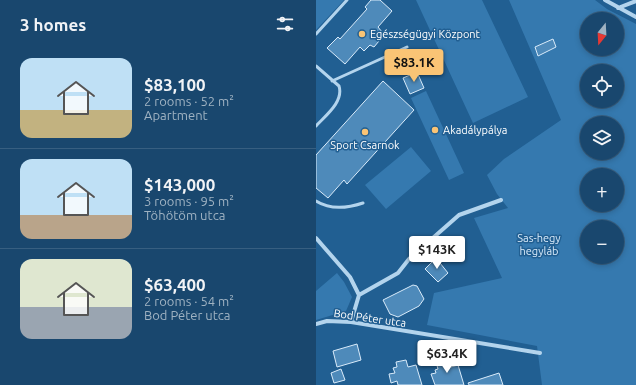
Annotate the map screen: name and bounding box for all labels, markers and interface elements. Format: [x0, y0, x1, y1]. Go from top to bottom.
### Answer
north arrow [580, 12, 624, 56]
map controls [580, 12, 624, 264]
icon: filters [274, 13, 296, 35]
text: 3 homes [20, 15, 86, 34]
place label: Egészségügyi Központ [370, 28, 481, 40]
marker: Egészségügyi Központ [357, 29, 367, 39]
pin: $83.1K [381, 49, 447, 83]
text: $83.1K [393, 55, 435, 69]
button: locate [580, 64, 624, 108]
icon: home [52, 74, 100, 122]
text: $83,100 [144, 75, 206, 94]
text: 2 rooms · 52 m² [144, 94, 234, 108]
text: Apartment [144, 108, 208, 122]
button: layers [580, 116, 624, 160]
place label: Akadálypálya [443, 124, 508, 136]
marker: Akadálypálya [430, 125, 440, 135]
marker: Sport Csarnok [360, 127, 370, 137]
place label: Sport Csarnok [330, 139, 400, 151]
button: + [580, 168, 624, 212]
icon: home [52, 175, 100, 223]
text: $143,000 [144, 175, 215, 194]
text: 3 rooms · 95 m² [144, 194, 234, 208]
text: Töhötöm utca [144, 208, 225, 222]
button: − [580, 220, 624, 264]
park label: Sas-hegy hegyláb [517, 232, 561, 257]
pin: $143K [409, 236, 465, 270]
text: $143K [418, 242, 456, 256]
icon: home [52, 275, 100, 323]
text: $63,400 [144, 275, 206, 294]
text: 2 rooms · 54 m² [144, 294, 234, 308]
street label: Bod Péter utca [333, 307, 407, 329]
text: Bod Péter utca [144, 308, 231, 322]
pin: $63.4K [414, 340, 480, 374]
text: $63.4K [426, 346, 468, 360]

